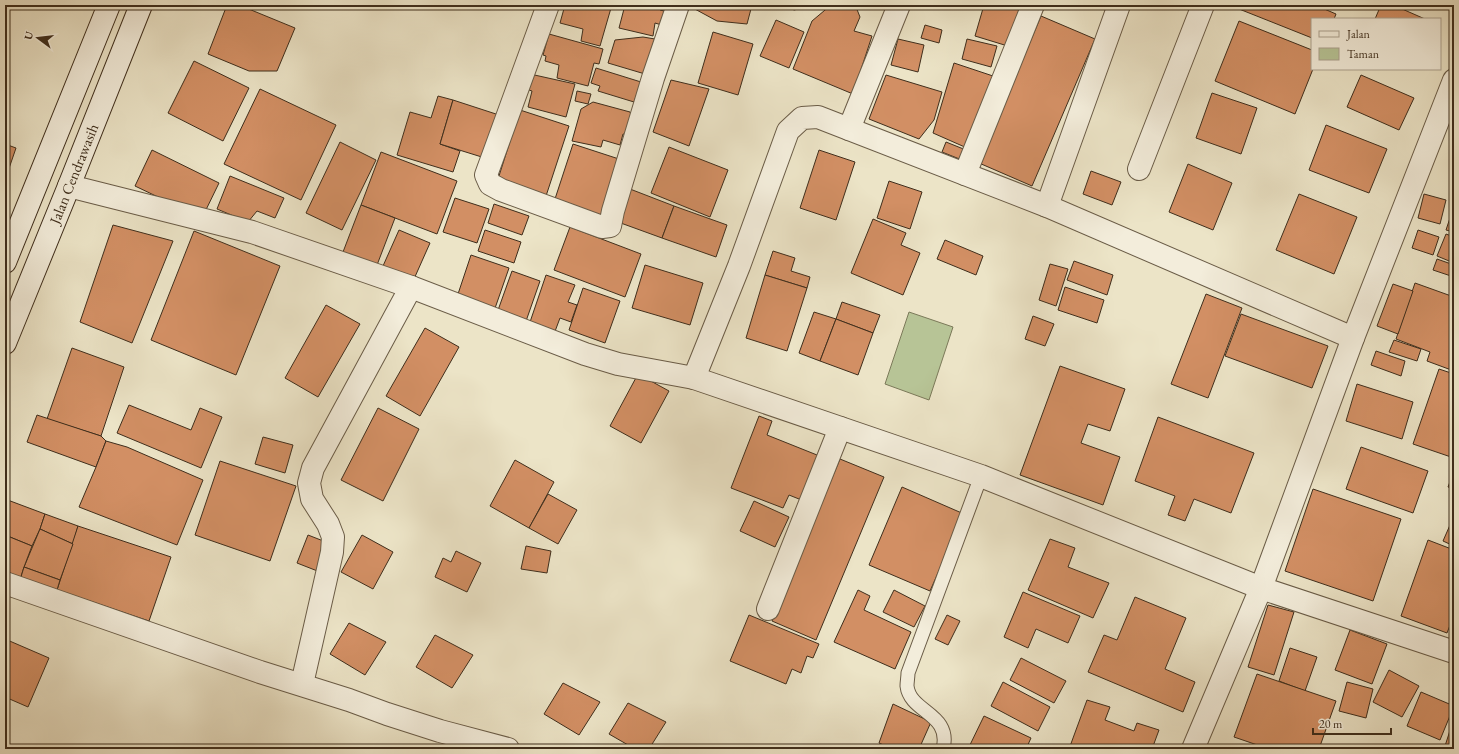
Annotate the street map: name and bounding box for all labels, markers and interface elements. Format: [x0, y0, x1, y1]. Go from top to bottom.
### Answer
north arrow [18, 18, 58, 58]
legend [1311, 18, 1441, 70]
text: Jalan [1346, 26, 1371, 42]
text: U [21, 29, 36, 41]
text: Taman [1347, 46, 1380, 62]
street label: Jalan Cendrawasih [44, 121, 102, 229]
scale bar [1313, 710, 1391, 736]
text: 20 m [1319, 716, 1343, 732]

